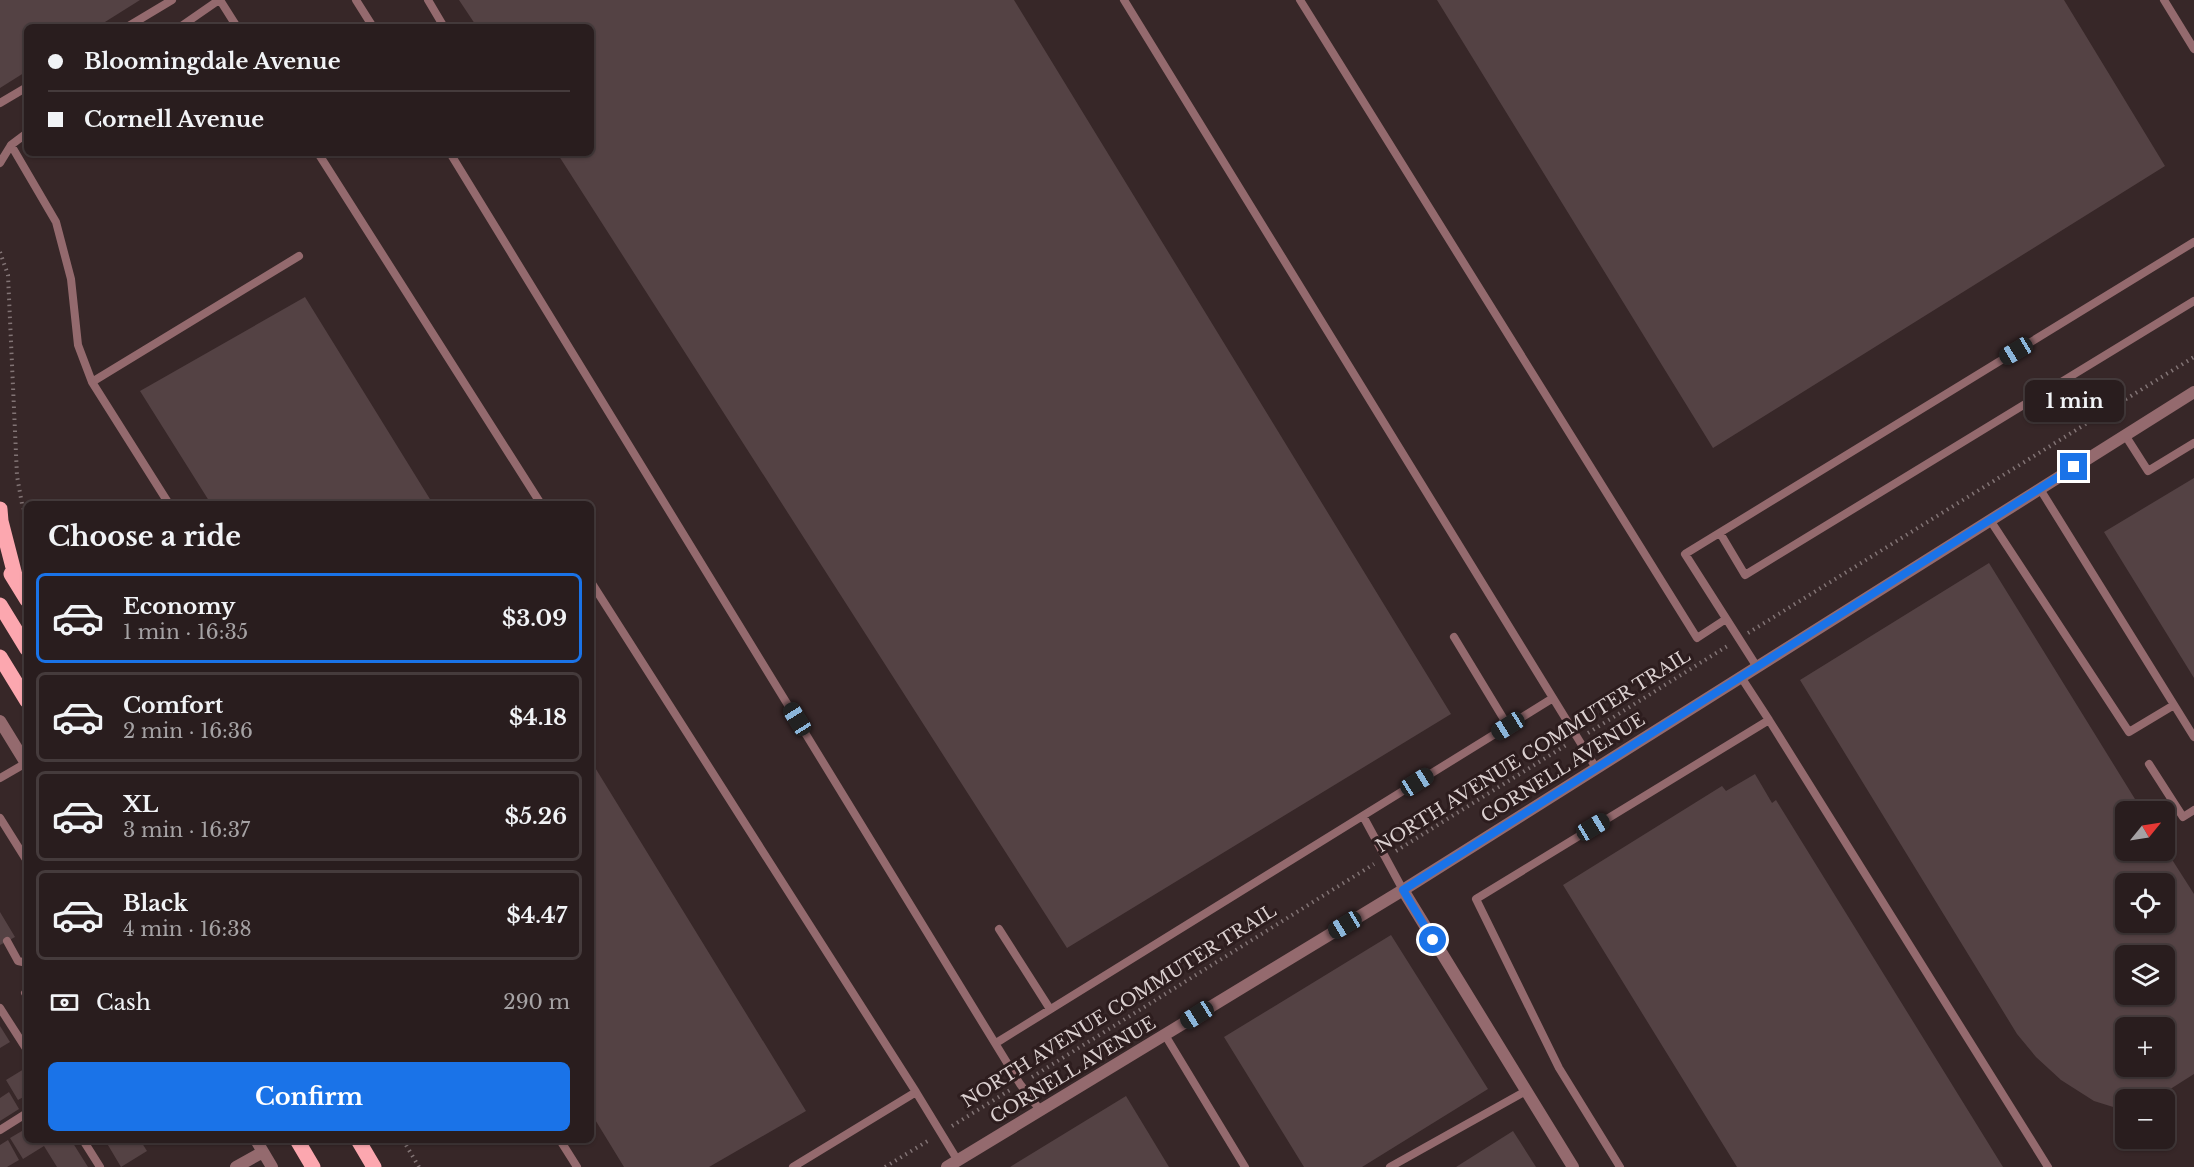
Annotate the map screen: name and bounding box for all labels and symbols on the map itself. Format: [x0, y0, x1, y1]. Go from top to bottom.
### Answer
car [1996, 334, 2036, 368]
callout: 1 min [2024, 380, 2124, 422]
route end [2060, 453, 2087, 480]
street label: NORTH AVENUE COMMUTER TRAIL [1372, 645, 1694, 857]
car [780, 699, 814, 739]
street label: CORNELL AVENUE [1477, 709, 1649, 827]
car [1488, 709, 1528, 743]
car [1397, 765, 1437, 799]
north arrow [2115, 801, 2175, 861]
car [1573, 810, 1613, 844]
street label: NORTH AVENUE COMMUTER TRAIL [958, 900, 1280, 1112]
car [1325, 908, 1365, 942]
route start [1419, 926, 1446, 953]
car [1177, 998, 1217, 1032]
street label: CORNELL AVENUE [986, 1012, 1160, 1128]

